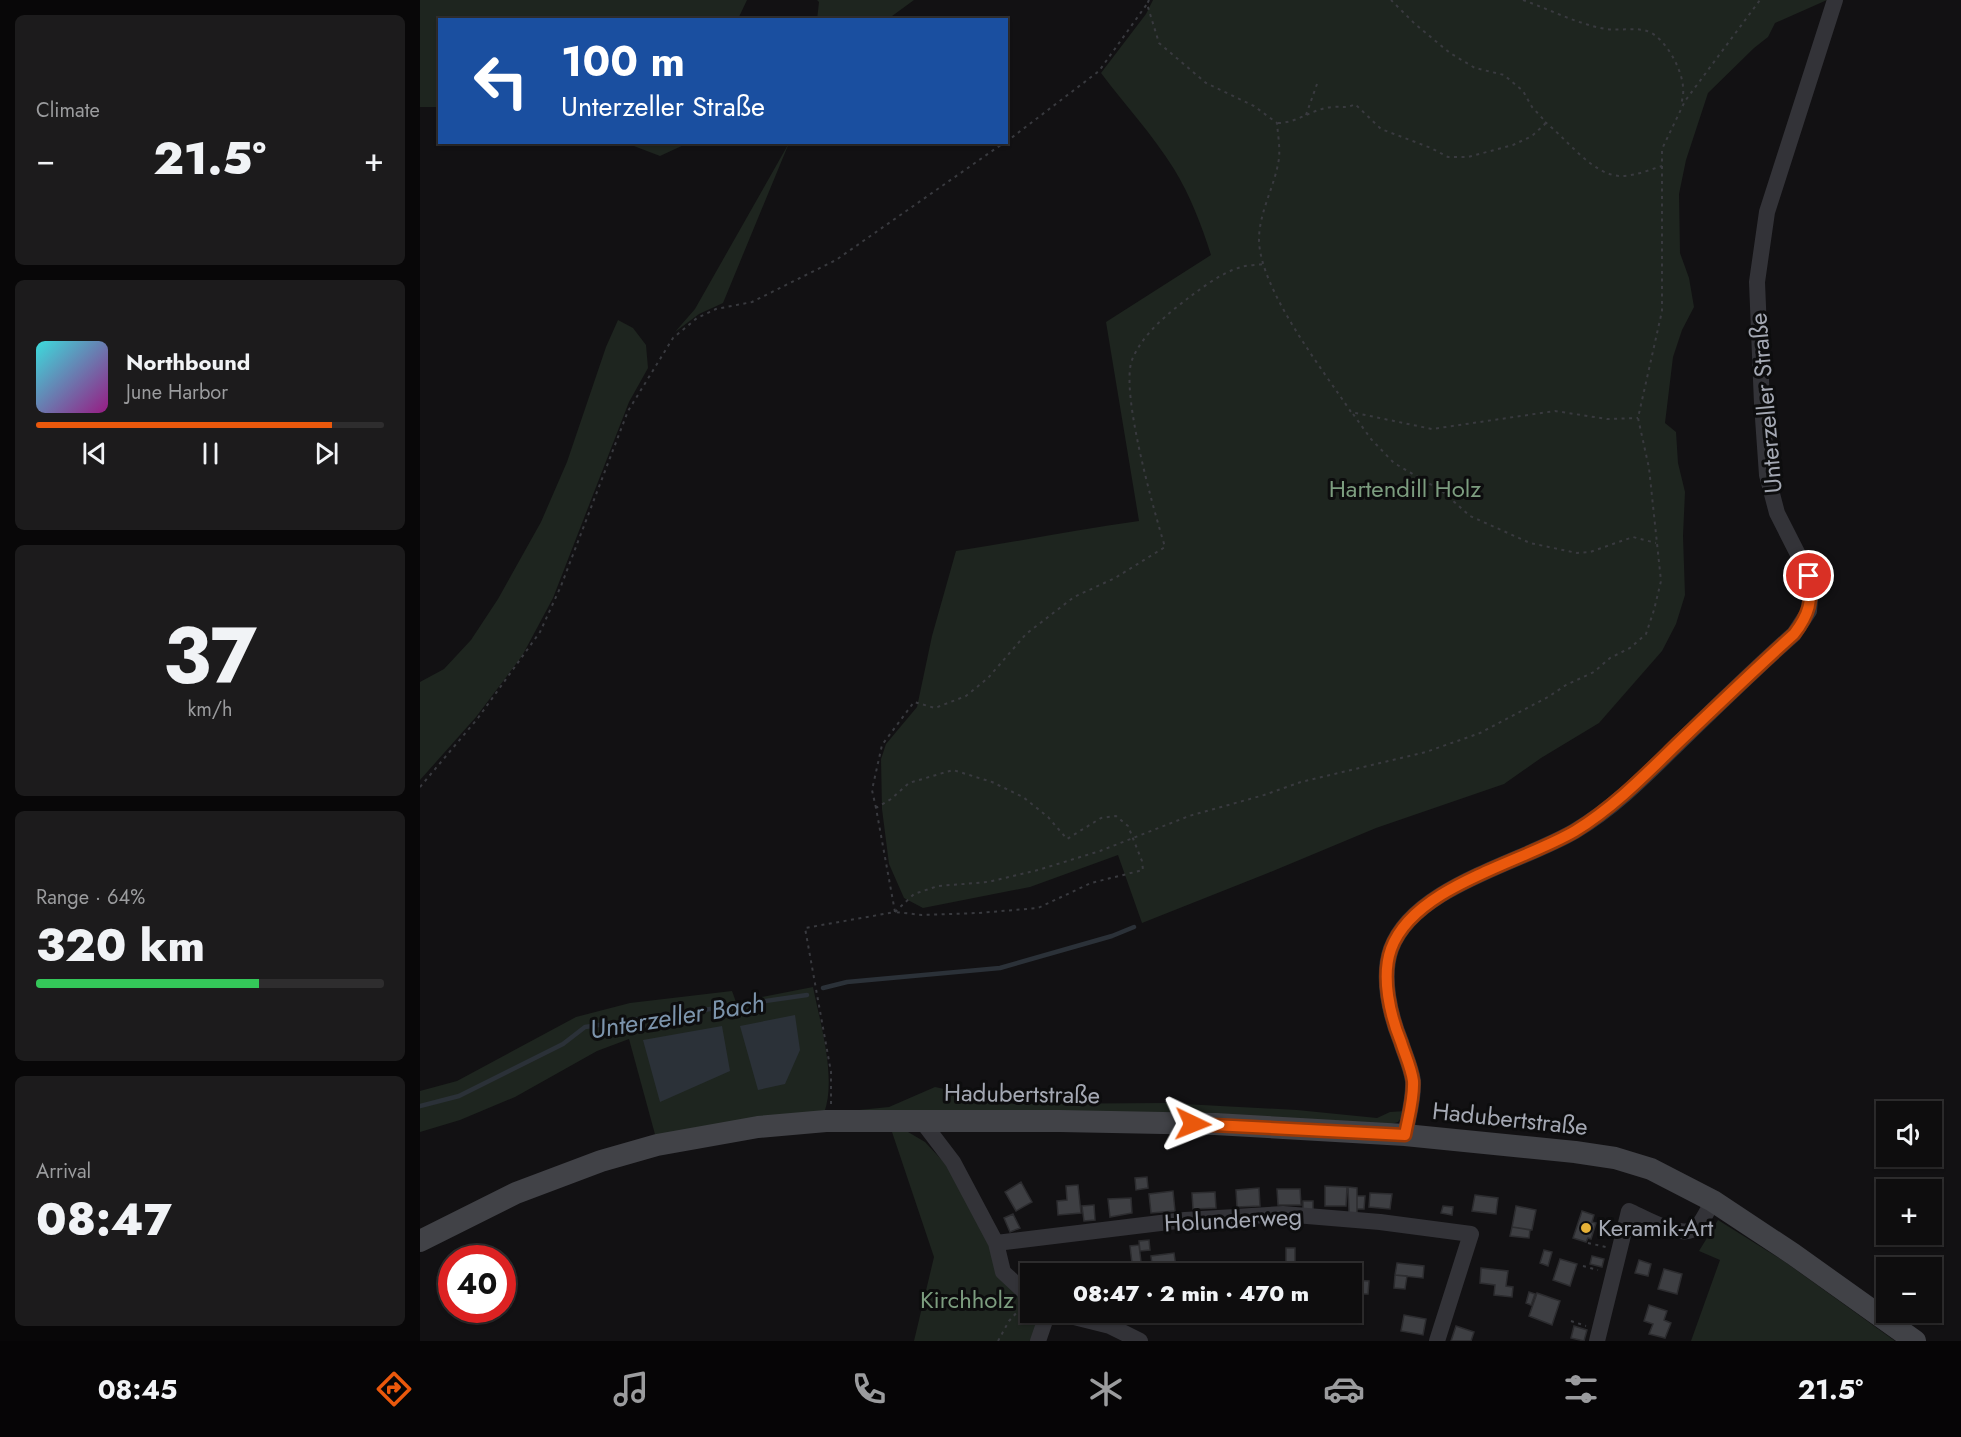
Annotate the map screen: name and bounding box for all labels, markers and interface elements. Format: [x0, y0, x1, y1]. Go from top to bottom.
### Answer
text: 100 m [561, 31, 685, 92]
icon: left [462, 42, 540, 120]
text: Unterzeller Straße [561, 87, 765, 126]
text: Climate [36, 96, 100, 125]
text: 21.5° [153, 126, 266, 191]
text: − [36, 136, 55, 183]
text: + [364, 136, 384, 183]
street label: Unterzeller Straße [1740, 311, 1791, 495]
text: Northbound [126, 346, 250, 378]
text: June Harbor [126, 378, 228, 407]
icon: previous [78, 437, 111, 470]
icon: pause [194, 437, 227, 470]
icon: next [310, 437, 343, 470]
park label: Hartendill Holz [1329, 471, 1481, 506]
pin [1783, 550, 1834, 601]
icon: arrive [1792, 559, 1825, 592]
text: 37 [163, 600, 257, 712]
text: km/h [187, 695, 233, 724]
text: Range · 64% [36, 883, 145, 912]
text: 320 km [36, 913, 205, 978]
water label: Unterzeller Bach [587, 983, 767, 1049]
street label: Hadubertstraße [944, 1075, 1100, 1112]
position arrow [1161, 1092, 1225, 1156]
street label: Hadubertstraße [1431, 1093, 1590, 1144]
map controls [1876, 1101, 1942, 1323]
button: sound [1876, 1101, 1942, 1167]
text: Arrival [36, 1157, 91, 1186]
button: + [1876, 1179, 1942, 1245]
text: 08:47 [36, 1187, 172, 1252]
street label: Holunderweg [1163, 1198, 1303, 1241]
place label: Keramik-Art [1598, 1210, 1714, 1245]
marker: Keramik-Art [1579, 1221, 1593, 1235]
speed limit sign: 40 [438, 1245, 516, 1323]
button: − [1876, 1257, 1942, 1323]
text: 08:47 · 2 min · 470 m [1073, 1277, 1309, 1309]
park label: Kirchholz [920, 1282, 1014, 1317]
icon: directions [373, 1368, 415, 1410]
icon: music [610, 1368, 652, 1410]
icon: phone [848, 1368, 890, 1410]
icon: climate [1085, 1368, 1127, 1410]
icon: car [1323, 1368, 1365, 1410]
icon: filters [1560, 1368, 1602, 1410]
text: 08:45 [98, 1370, 177, 1409]
text: 21.5° [1798, 1370, 1863, 1409]

